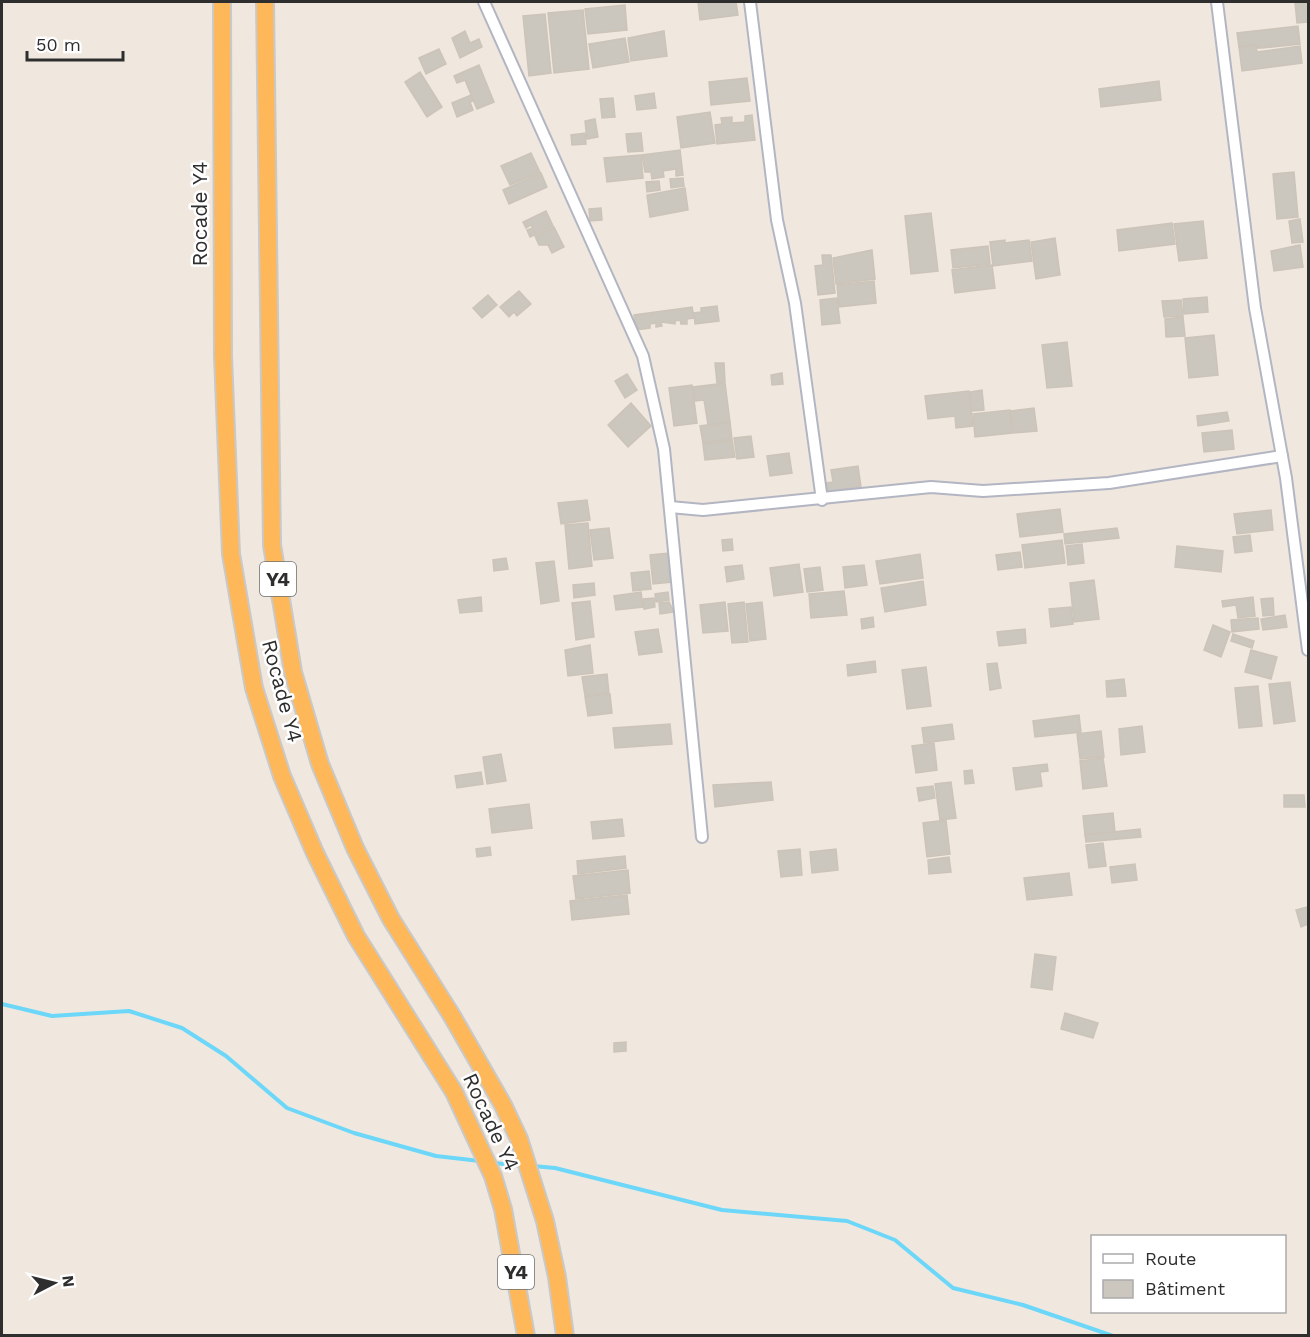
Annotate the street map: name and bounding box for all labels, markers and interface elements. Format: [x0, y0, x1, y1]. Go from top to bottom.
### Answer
scale bar [27, 24, 123, 62]
text: 50 m [36, 34, 81, 55]
street label: Rocade Y4 [187, 161, 212, 267]
road number: Y4 [260, 562, 296, 596]
street label: Rocade Y4 [257, 637, 308, 745]
street label: Rocade Y4 [458, 1069, 525, 1175]
legend [1091, 1235, 1286, 1313]
text: Route [1145, 1248, 1197, 1269]
north arrow [24, 1253, 84, 1313]
road number: Y4 [498, 1255, 534, 1289]
text: N [58, 1274, 79, 1288]
text: Bâtiment [1145, 1278, 1225, 1299]

